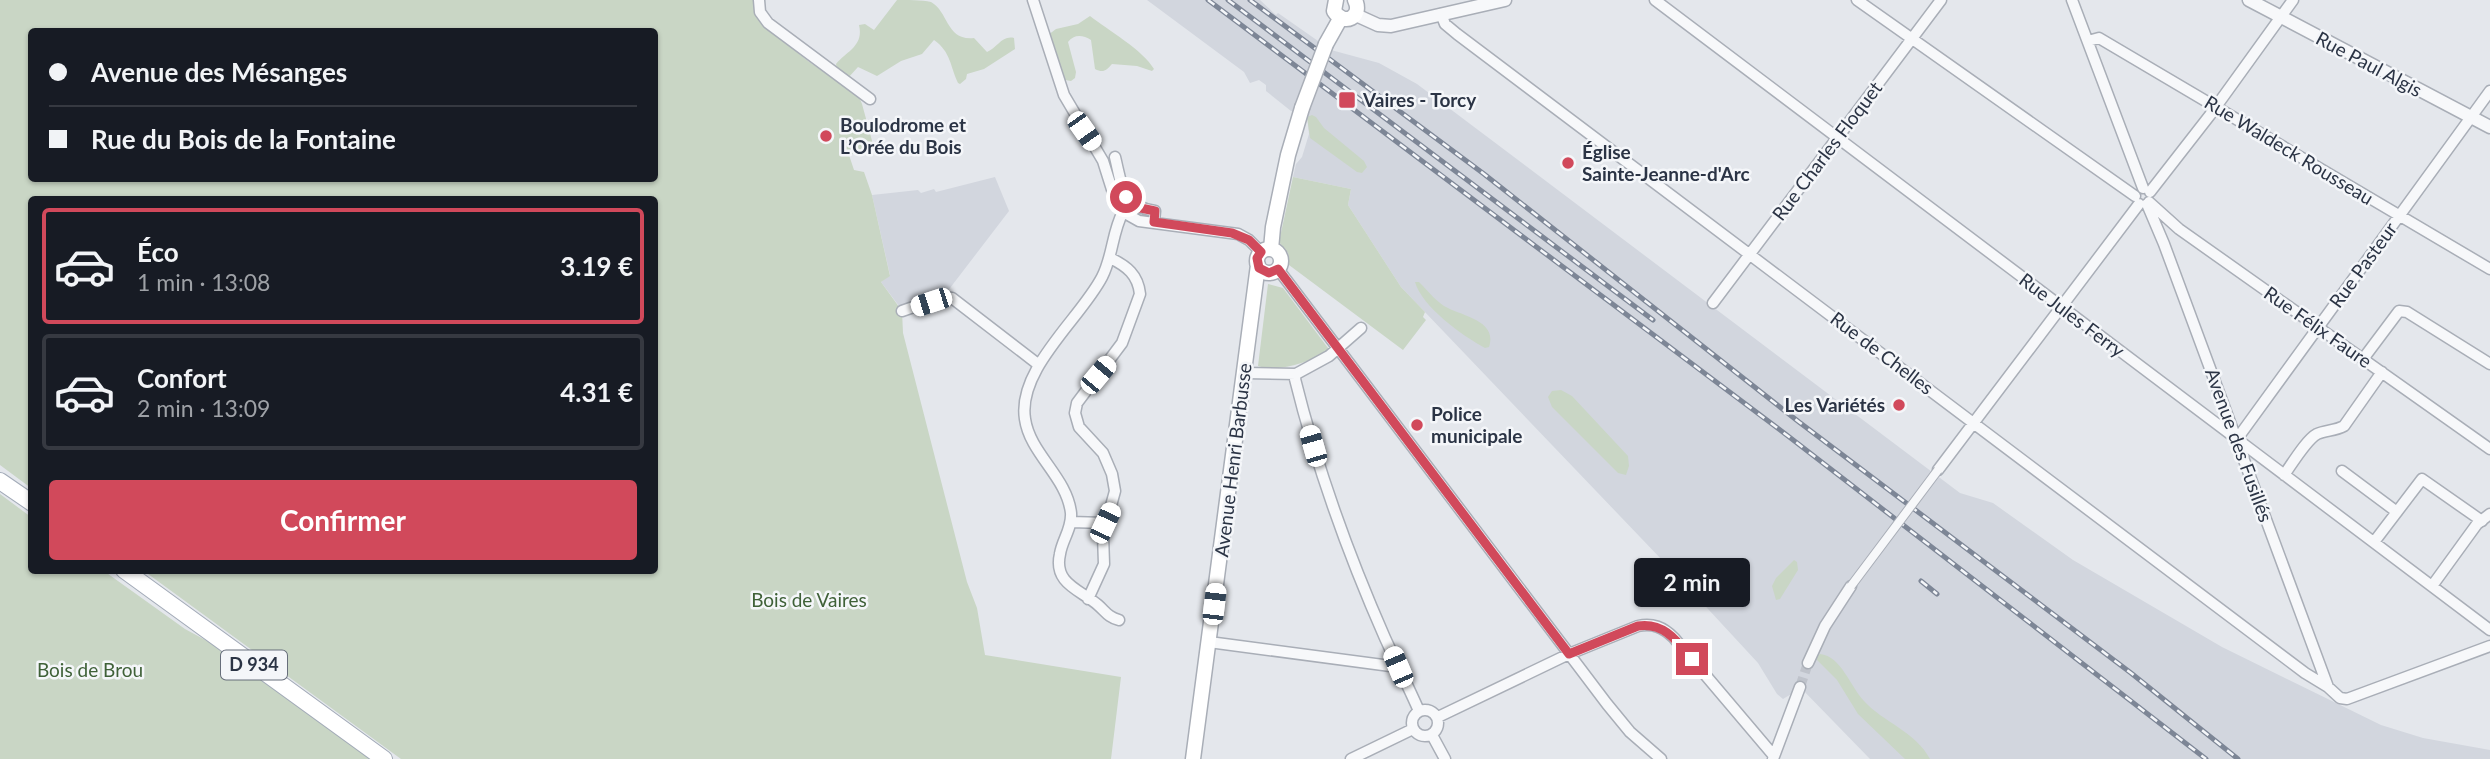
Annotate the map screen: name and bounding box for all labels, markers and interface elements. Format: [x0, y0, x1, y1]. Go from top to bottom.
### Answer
street label: Rue Paul Algis [2312, 26, 2426, 101]
text: Avenue des Mésanges [91, 56, 347, 88]
street label: Rue Charles Floquet [1767, 77, 1886, 225]
place label: Vaires - Torcy [1362, 88, 1477, 111]
marker: Vaires - Torcy [1337, 90, 1357, 110]
street label: Rue Waldeck Rousseau [2201, 90, 2378, 209]
car [1064, 108, 1105, 154]
place label: Boulodrome et L’Orée du Bois [840, 113, 966, 158]
text: Rue du Bois de la Fontaine [91, 123, 396, 155]
marker: Boulodrome et L’Orée du Bois [818, 128, 834, 144]
place label: Église Sainte-Jeanne-d'Arc [1582, 140, 1750, 185]
marker: Église Sainte-Jeanne-d'Arc [1560, 155, 1576, 171]
route start [1110, 181, 1142, 213]
street label: Rue Pasteur [2324, 217, 2401, 312]
icon: car [53, 235, 116, 298]
text: Éco [137, 236, 179, 268]
text: 3.19 € [560, 250, 633, 282]
text: 1 min · 13:08 [137, 268, 270, 296]
street label: Rue Jules Ferry [2015, 268, 2130, 362]
street label: Rue Félix Faure [2260, 281, 2377, 372]
car [908, 286, 955, 318]
street label: Rue de Chelles [1826, 306, 1938, 399]
car [1077, 352, 1120, 398]
icon: car [53, 361, 116, 424]
text: Confort [137, 362, 227, 394]
street label: Avenue Henri Barbusse [1209, 362, 1256, 558]
street label: Avenue des Fusillés [2201, 365, 2278, 525]
text: 4.31 € [560, 376, 633, 408]
place label: Les Variétés [1784, 393, 1885, 416]
text: 2 min · 13:09 [137, 394, 270, 422]
marker: Les Variétés [1891, 397, 1907, 413]
place label: Police municipale [1431, 402, 1522, 447]
marker: Police municipale [1409, 417, 1425, 433]
car [1298, 423, 1329, 469]
button: Confirmer [49, 480, 637, 560]
car [1087, 500, 1124, 546]
callout: 2 min [1634, 558, 1750, 606]
text: 2 min [1663, 568, 1721, 596]
car [1202, 582, 1227, 626]
park label: Bois de Vaires [751, 588, 867, 611]
route end [1676, 643, 1708, 675]
car [1381, 644, 1416, 690]
road number: D 934 [221, 650, 287, 680]
park label: Bois de Brou [37, 658, 143, 681]

